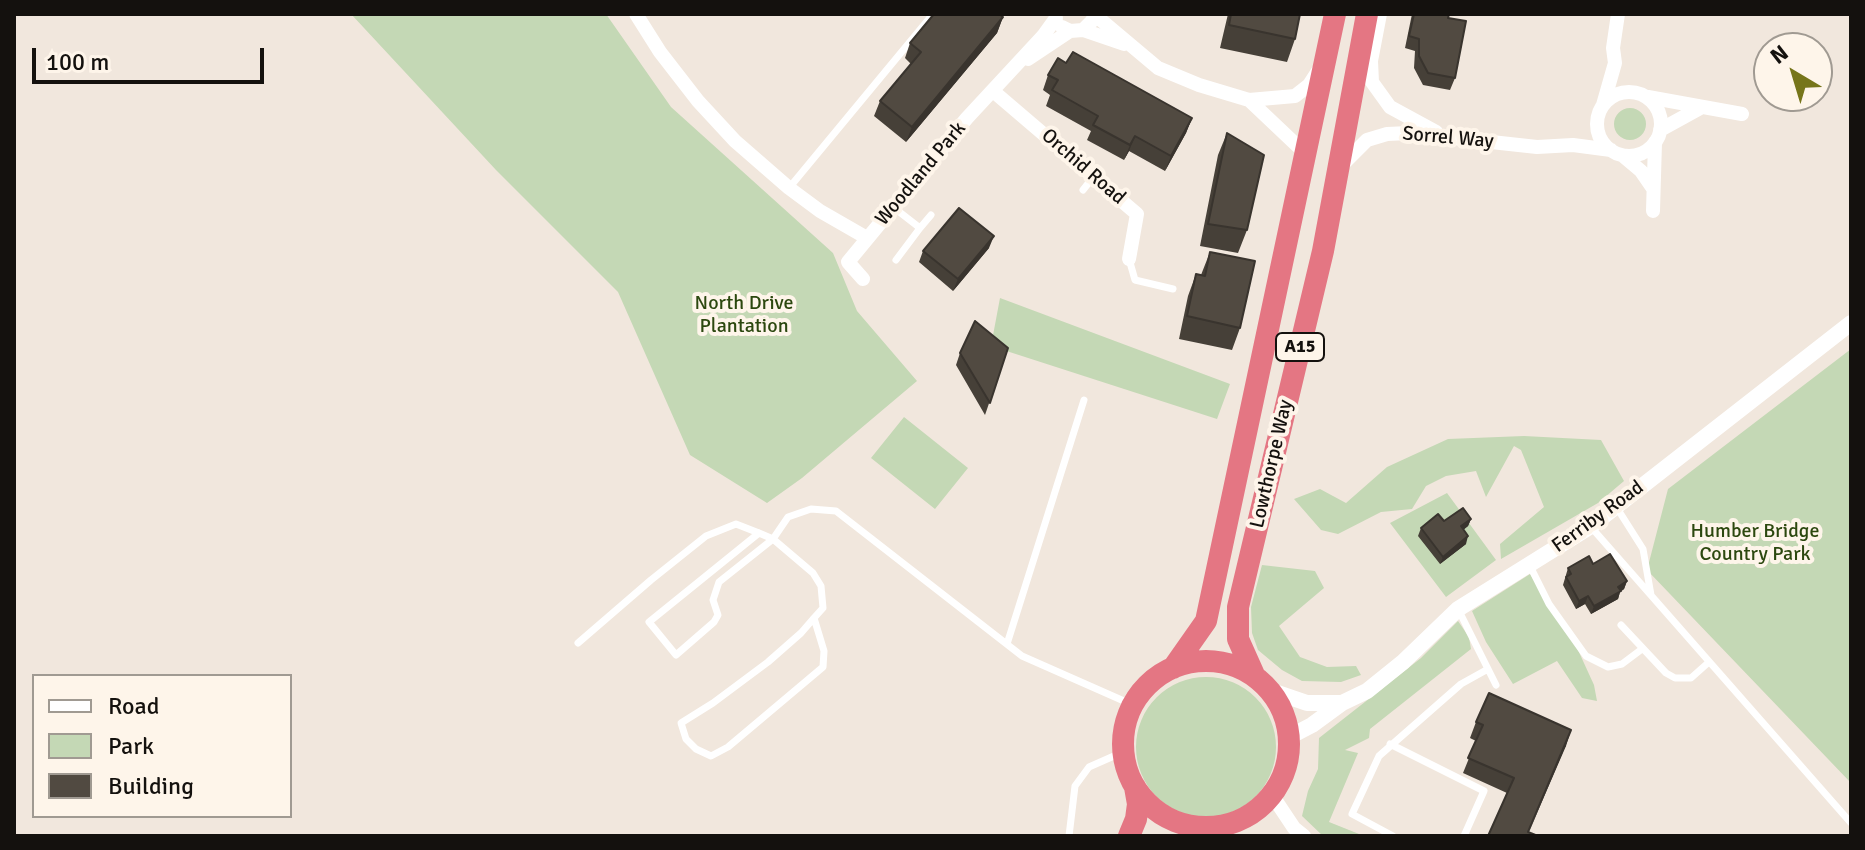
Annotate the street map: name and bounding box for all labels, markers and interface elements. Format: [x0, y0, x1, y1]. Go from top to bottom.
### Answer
scale bar [36, 32, 268, 82]
north arrow [1753, 32, 1833, 112]
text: N [1765, 39, 1793, 70]
text: 100 m [46, 47, 109, 77]
street label: Woodland Park [871, 117, 971, 231]
street label: Sorrel Way [1401, 122, 1495, 154]
street label: Orchid Road [1036, 124, 1130, 210]
park label: North Drive Plantation [695, 292, 793, 339]
road number: A15 [1276, 333, 1324, 361]
street label: Lowthorpe Way [1246, 397, 1298, 531]
street label: Ferriby Road [1547, 476, 1649, 558]
park label: Humber Bridge Country Park [1691, 520, 1819, 567]
legend [32, 674, 292, 818]
text: Road [108, 691, 159, 721]
text: Park [108, 731, 154, 761]
text: Building [108, 771, 194, 801]

